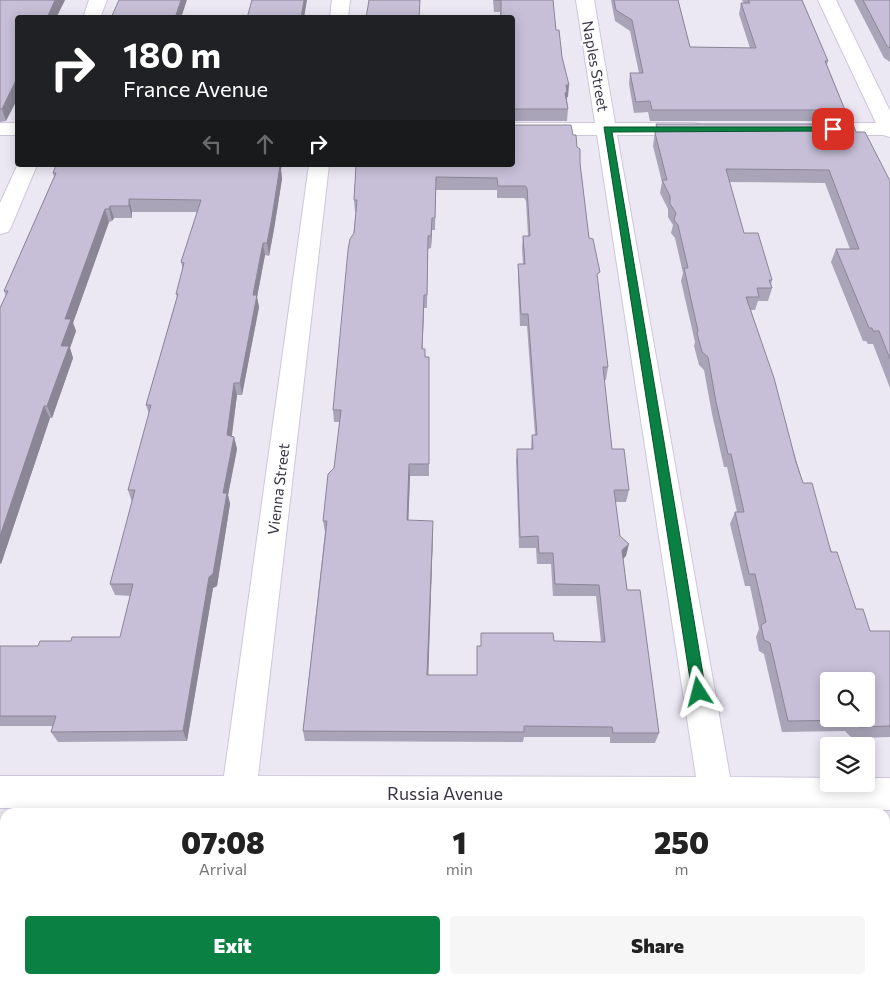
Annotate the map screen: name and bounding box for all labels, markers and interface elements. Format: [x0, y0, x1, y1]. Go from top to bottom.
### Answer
street label: Naples Street [579, 19, 613, 113]
text: 180 m [123, 32, 221, 75]
icon: right [40, 35, 105, 100]
text: France Avenue [123, 75, 268, 102]
pin [812, 108, 854, 150]
icon: arrive [819, 115, 847, 143]
icon: left [198, 130, 226, 158]
icon: ahead [251, 130, 279, 158]
icon: right [304, 130, 332, 158]
street label: Vienna Street [263, 442, 293, 536]
position arrow [672, 665, 724, 717]
map controls [820, 672, 875, 792]
button: search [820, 672, 875, 727]
button: layers [820, 737, 875, 792]
street label: Russia Avenue [387, 782, 503, 804]
text: 07:08 [181, 823, 265, 860]
text: 1 [452, 823, 466, 860]
text: 250 [654, 823, 709, 860]
text: Arrival [199, 859, 247, 878]
text: min [446, 859, 473, 878]
text: m [675, 859, 688, 878]
button: Exit [25, 916, 440, 974]
button: Share [450, 916, 865, 974]

